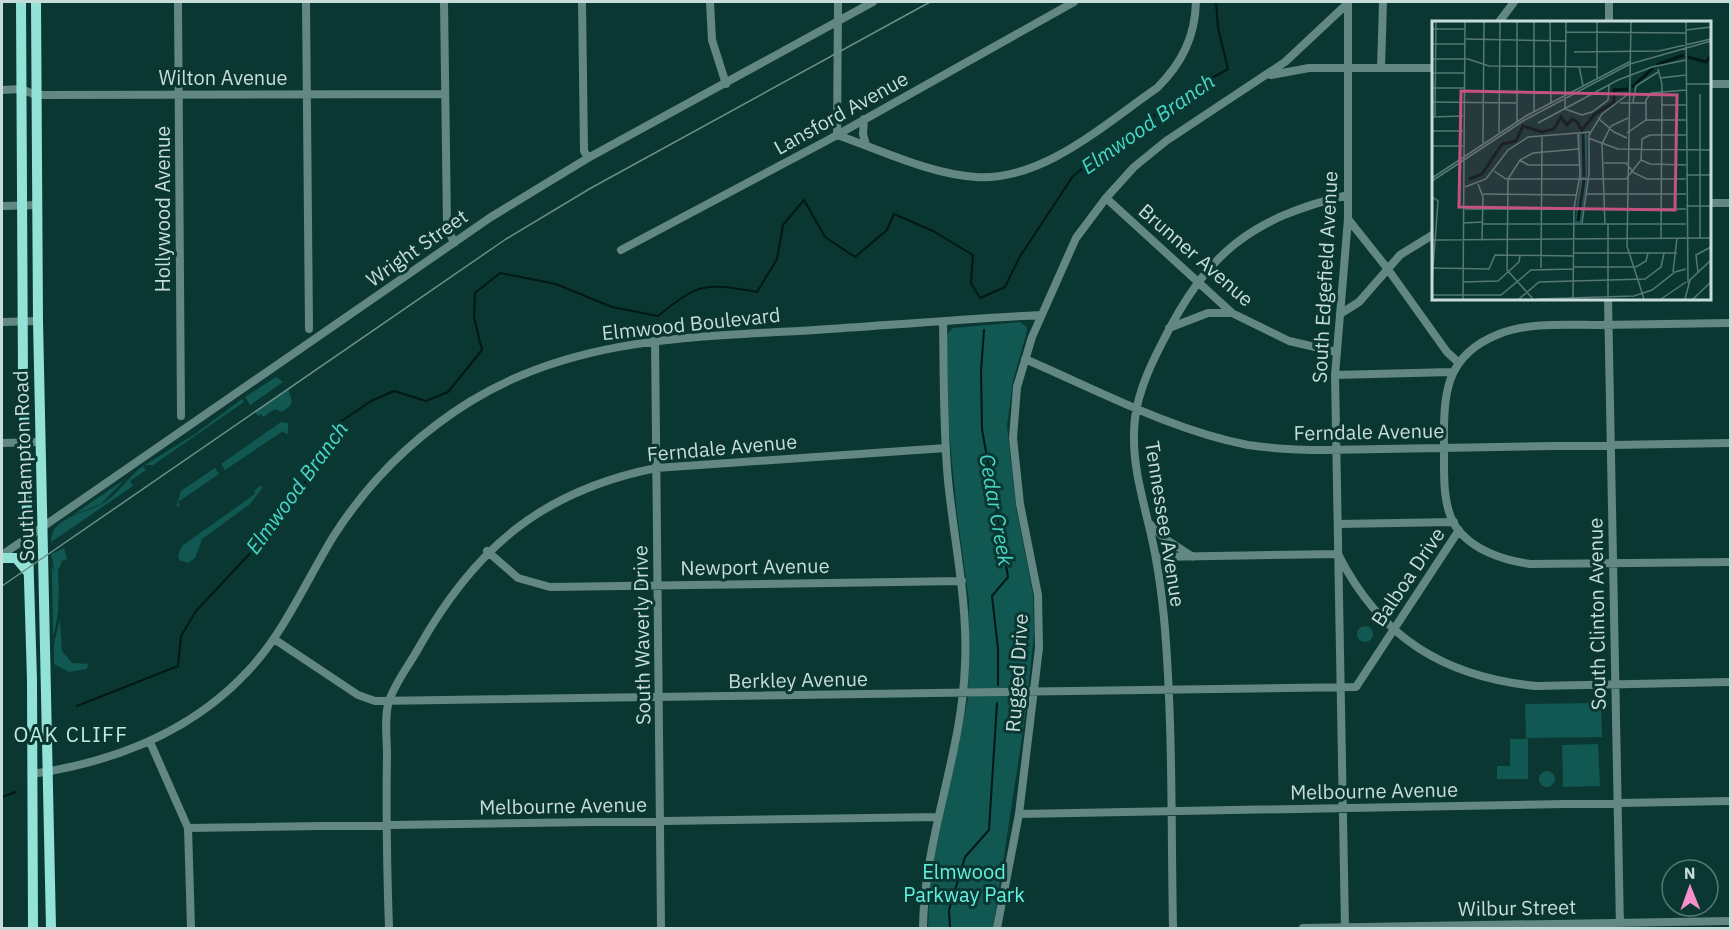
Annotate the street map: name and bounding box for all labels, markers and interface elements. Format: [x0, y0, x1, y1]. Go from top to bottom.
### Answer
inset map [1432, 21, 1711, 300]
street label: Wilton Avenue [158, 64, 288, 91]
street label: Lansford Avenue [769, 64, 913, 161]
water label: Elmwood Branch [1075, 67, 1220, 180]
street label: Hollywood Avenue [149, 126, 176, 292]
street label: South Edgefield Avenue [1305, 170, 1344, 384]
street label: Brunner Avenue [1133, 197, 1260, 312]
street label: Wright Street [360, 203, 473, 293]
street label: Elmwood Boulevard [600, 301, 782, 346]
street label: South Hampton Road [7, 370, 40, 562]
water label: Elmwood Branch [239, 416, 354, 559]
street label: Ferndale Avenue [1293, 417, 1445, 446]
street label: Ferndale Avenue [646, 427, 798, 468]
street label: Tennessee Avenue [1139, 439, 1192, 609]
water label: Cedar Creek [973, 452, 1021, 569]
street label: South Clinton Avenue [1581, 518, 1612, 710]
street label: Balboa Drive [1365, 522, 1451, 631]
street label: South Waverly Drive [626, 545, 657, 725]
street label: Newport Avenue [680, 552, 830, 581]
street label: Rugged Drive [999, 613, 1034, 733]
street label: Berkley Avenue [728, 665, 868, 694]
district label: OAK CLIFF [13, 720, 129, 748]
street label: Melbourne Avenue [1290, 776, 1458, 805]
street label: Melbourne Avenue [479, 791, 647, 820]
park label: Elmwood Parkway Park [903, 858, 1025, 908]
north arrow [1660, 858, 1720, 918]
text: N [1684, 863, 1696, 883]
street label: Wilbur Street [1458, 893, 1576, 922]

